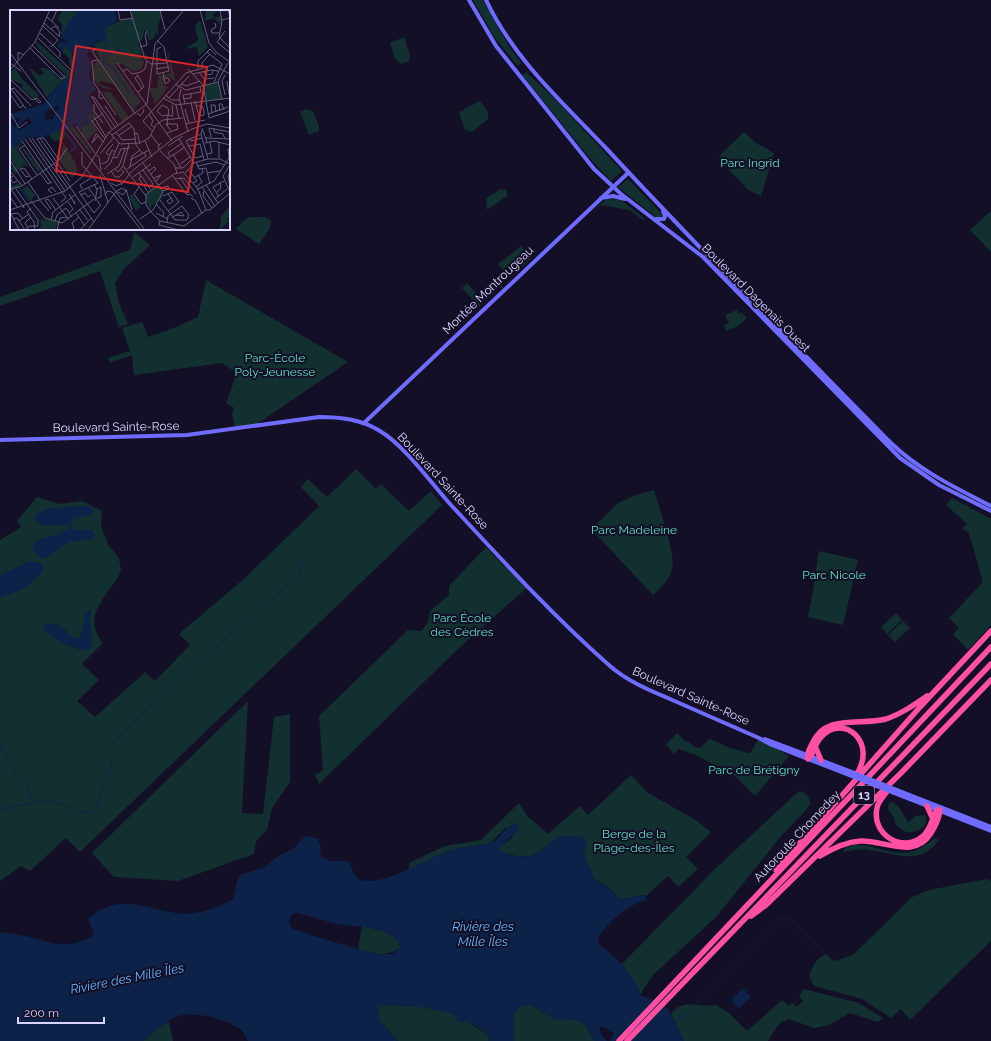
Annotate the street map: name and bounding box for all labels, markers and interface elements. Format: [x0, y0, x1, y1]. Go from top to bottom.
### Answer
inset map [10, 10, 230, 230]
park label: Parc Ingrid [720, 156, 780, 170]
street label: Boulevard Dagenais Ouest [699, 241, 813, 355]
street label: Montée Montrougeau [440, 243, 536, 337]
park label: Parc-École Poly-Jeunesse [235, 351, 315, 379]
street label: Boulevard Sainte-Rose [52, 419, 180, 435]
street label: Boulevard Sainte-Rose [395, 430, 491, 532]
park label: Parc Madeleine [591, 523, 677, 537]
park label: Parc Nicole [802, 568, 866, 582]
park label: Parc École des Cèdres [431, 611, 494, 639]
street label: Boulevard Sainte-Rose [630, 664, 752, 728]
park label: Parc de Brétigny [708, 763, 800, 777]
road number: 13 [854, 786, 874, 804]
street label: Autoroute Chomedey [751, 787, 843, 885]
park label: Berge de la Plage-des-Îles [593, 827, 675, 855]
water label: Rivière des Mille Îles [452, 919, 514, 949]
water label: Rivière des Mille Îles [69, 960, 185, 997]
scale bar [18, 999, 104, 1025]
text: 200 m [24, 1006, 59, 1020]

